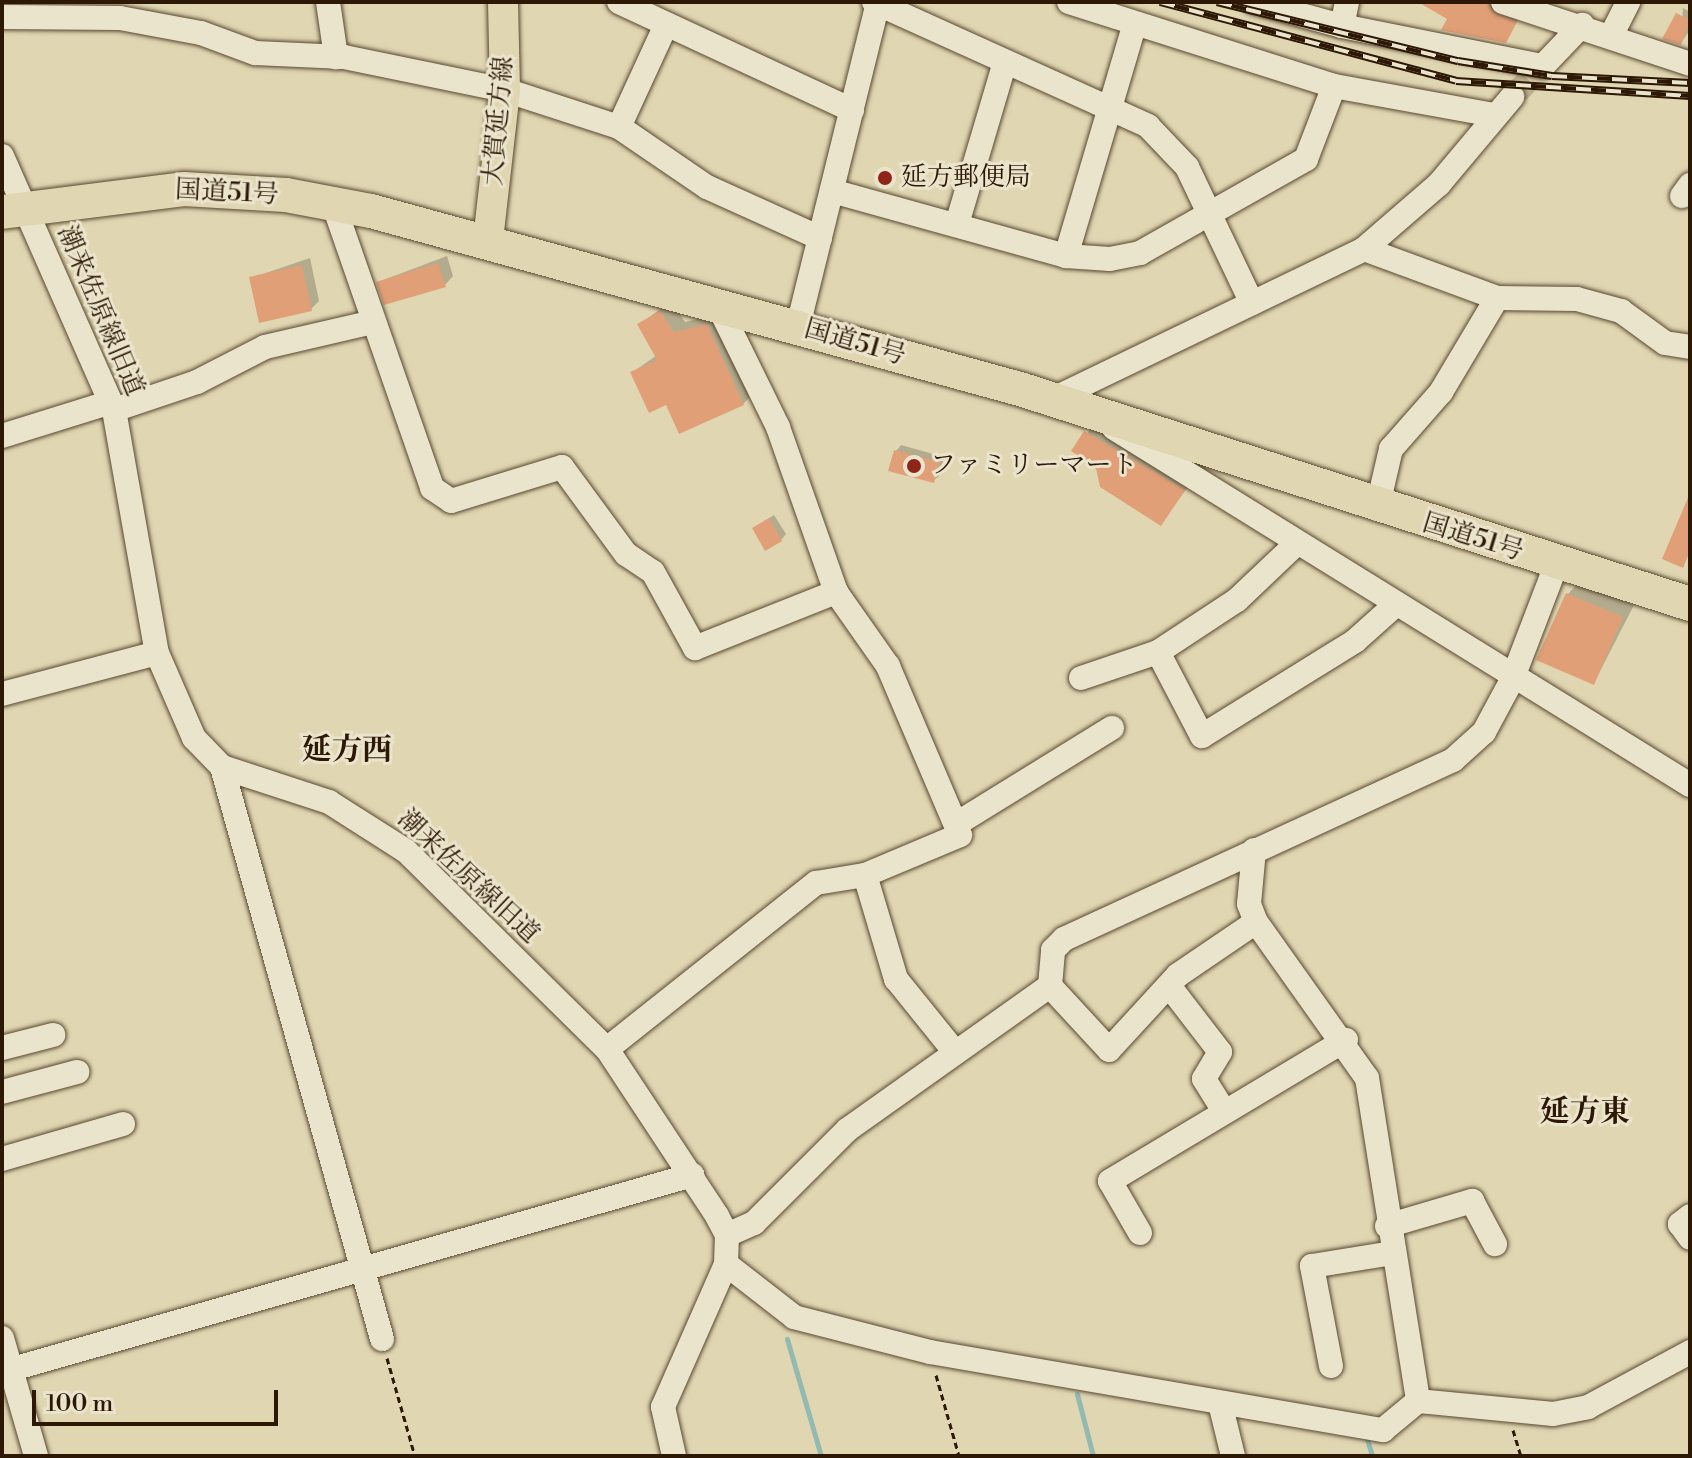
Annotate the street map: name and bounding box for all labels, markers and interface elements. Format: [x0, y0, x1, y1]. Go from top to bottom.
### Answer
street label: 大賀延方線 [478, 55, 520, 187]
place label: 延方郵便局 [901, 162, 1031, 194]
marker: 延方郵便局 [876, 169, 894, 187]
street label: 国道51号 [174, 175, 280, 211]
street label: 潮来佐原線旧道 [50, 221, 150, 401]
street label: 国道51号 [801, 314, 909, 372]
place label: ファミリーマート [930, 450, 1138, 482]
marker: ファミリーマート [905, 457, 923, 475]
street label: 国道51号 [1419, 508, 1527, 568]
district label: 延方西 [302, 732, 392, 768]
street label: 潮来佐原線旧道 [391, 804, 545, 950]
district label: 延方東 [1540, 1094, 1630, 1130]
scale bar [36, 1374, 282, 1424]
text: 100 m [46, 1389, 113, 1419]

